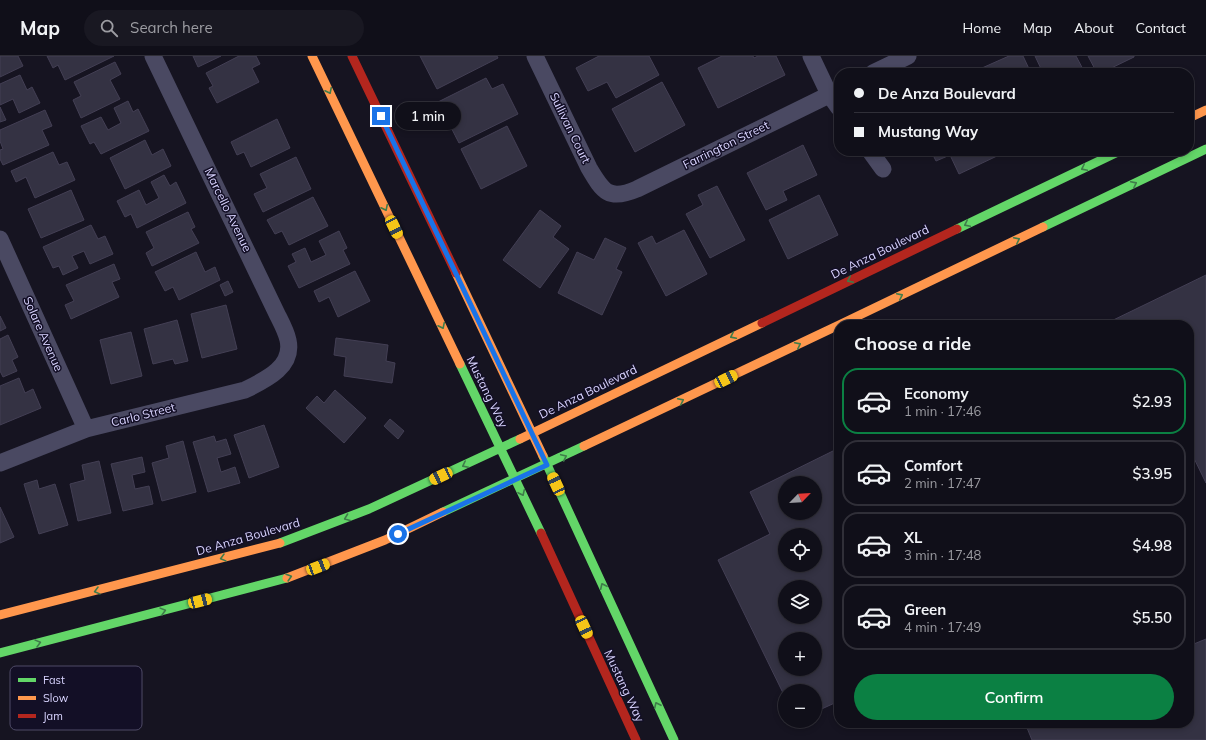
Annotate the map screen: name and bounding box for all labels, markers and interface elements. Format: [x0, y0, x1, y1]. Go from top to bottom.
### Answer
search box [84, 10, 364, 46]
text: Map [20, 16, 60, 40]
icon: search [98, 17, 120, 39]
text: Search here [130, 18, 213, 37]
text: Home [962, 19, 1001, 37]
text: Map [1023, 19, 1052, 37]
text: About [1074, 19, 1114, 37]
text: Contact [1136, 19, 1186, 37]
text: De Anza Boulevard [878, 84, 1016, 103]
one-way arrow [324, 87, 332, 94]
street label: Sullivan Court [547, 90, 594, 166]
callout: 1 min [395, 102, 461, 130]
route end [372, 107, 390, 125]
text: 1 min [411, 108, 445, 124]
street label: Farrington Street [680, 117, 771, 172]
text: Mustang Way [878, 122, 978, 141]
one-way arrow [1081, 163, 1089, 171]
street label: Marcello Avenue [202, 165, 255, 254]
one-way arrow [1130, 181, 1137, 188]
one-way arrow [380, 204, 388, 212]
car [383, 214, 405, 240]
one-way arrow [964, 219, 972, 227]
street label: De Anza Boulevard [828, 221, 931, 282]
one-way arrow [1012, 237, 1020, 245]
one-way arrow [847, 275, 854, 283]
one-way arrow [895, 293, 903, 301]
street label: Solare Avenue [20, 294, 67, 373]
one-way arrow [437, 321, 445, 329]
one-way arrow [729, 331, 737, 339]
text: Choose a ride [854, 332, 971, 355]
one-way arrow [794, 342, 801, 350]
street label: Mustang Way [464, 353, 512, 431]
street label: De Anza Boulevard [536, 361, 639, 422]
car [713, 368, 739, 390]
icon: car [856, 383, 892, 419]
text: Economy [904, 384, 969, 403]
text: $2.93 [1132, 392, 1172, 411]
one-way arrow [676, 398, 684, 406]
street label: Carlo Street [109, 399, 177, 430]
text: 1 min · 17:46 [904, 403, 981, 419]
one-way arrow [559, 454, 567, 462]
icon: car [856, 455, 892, 491]
text: Comfort [904, 456, 962, 475]
one-way arrow [462, 460, 469, 467]
text: $3.95 [1132, 464, 1172, 483]
car [428, 465, 454, 487]
car [545, 471, 567, 497]
text: 2 min · 17:47 [904, 475, 981, 491]
north arrow [778, 476, 822, 520]
map controls [778, 476, 822, 728]
one-way arrow [517, 489, 525, 497]
one-way arrow [343, 513, 350, 521]
street label: De Anza Boulevard [194, 515, 301, 558]
route start [389, 525, 407, 543]
icon: car [856, 527, 892, 563]
button: locate [778, 528, 822, 572]
text: XL [904, 528, 922, 547]
text: $4.98 [1132, 536, 1172, 555]
text: 3 min · 17:48 [904, 547, 981, 563]
one-way arrow [220, 553, 227, 562]
car [305, 557, 331, 577]
one-way arrow [285, 573, 292, 582]
button: layers [778, 580, 822, 624]
one-way arrow [600, 583, 608, 591]
one-way arrow [94, 586, 101, 594]
car [187, 592, 213, 610]
icon: car [856, 599, 892, 635]
text: Green [904, 600, 946, 619]
one-way arrow [160, 607, 167, 615]
text: $5.50 [1132, 608, 1172, 627]
car [573, 614, 595, 640]
text: 4 min · 17:49 [904, 619, 981, 635]
button: + [778, 632, 822, 676]
one-way arrow [34, 640, 41, 648]
street label: Mustang Way [601, 647, 648, 725]
legend [10, 666, 142, 730]
text: Fast [43, 673, 65, 687]
button: Confirm [854, 674, 1174, 720]
button: − [778, 684, 822, 728]
text: Slow [43, 691, 69, 705]
one-way arrow [654, 701, 662, 709]
text: Jam [43, 709, 63, 723]

